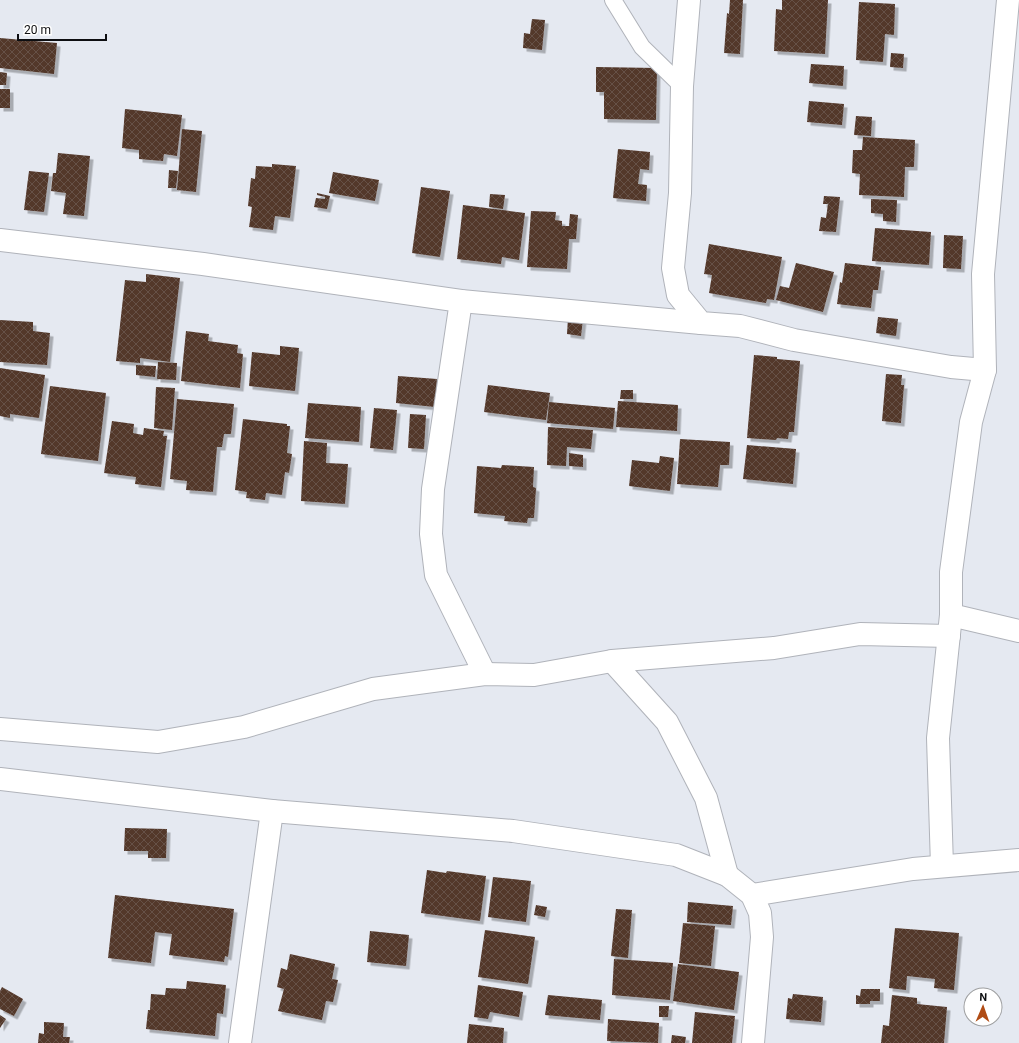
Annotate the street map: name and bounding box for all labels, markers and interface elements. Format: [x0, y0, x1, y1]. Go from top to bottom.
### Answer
scale bar [18, 16, 106, 42]
text: 20 m [24, 23, 51, 37]
north arrow [963, 987, 1003, 1027]
text: N [979, 991, 988, 1004]

